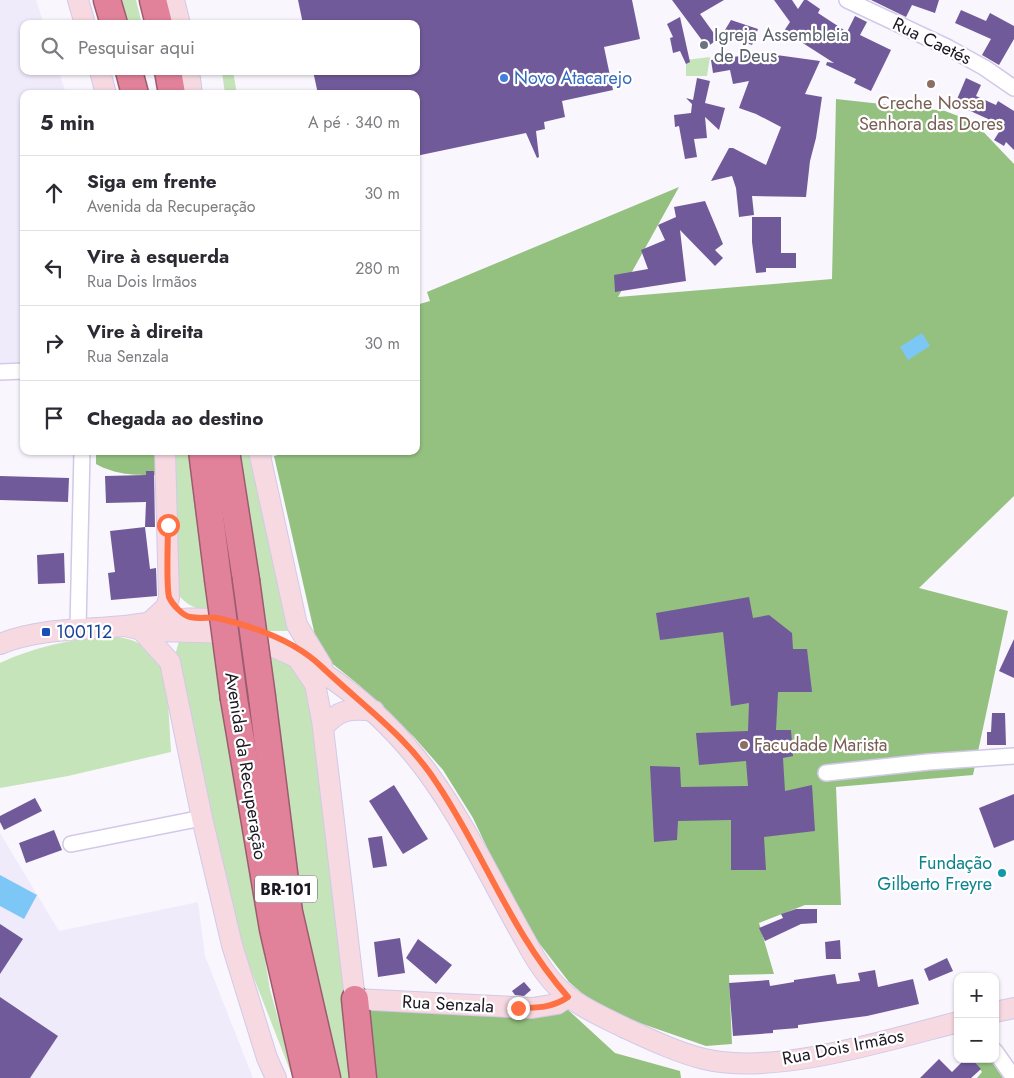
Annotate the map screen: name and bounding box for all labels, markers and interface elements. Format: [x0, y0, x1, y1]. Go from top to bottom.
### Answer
street label: Rua Caetés [888, 11, 976, 71]
search box [20, 20, 420, 75]
place label: Igreja Assembleia de Deus [714, 22, 849, 69]
icon: search [38, 34, 66, 62]
text: Pesquisar aqui [78, 34, 195, 61]
marker: Igreja Assembleia de Deus [698, 39, 710, 51]
place label: Novo Atacarejo [514, 65, 632, 91]
marker: Novo Atacarejo [498, 72, 510, 84]
marker: Creche Nossa Senhora das Dores [925, 78, 937, 90]
place label: Creche Nossa Senhora das Dores [859, 90, 1003, 137]
text: 5 min [40, 108, 95, 138]
text: A pé · 340 m [308, 111, 400, 134]
text: Siga em frente [87, 168, 217, 195]
icon: ahead [40, 179, 68, 207]
text: 30 m [364, 182, 400, 205]
text: Avenida da Recuperação [87, 195, 256, 218]
text: Vire à esquerda [87, 243, 229, 270]
icon: left [40, 254, 68, 282]
text: 280 m [355, 257, 400, 280]
text: Rua Dois Irmãos [87, 270, 197, 293]
text: Vire à direita [87, 318, 203, 345]
icon: right [40, 329, 68, 357]
text: 30 m [364, 332, 400, 355]
text: Rua Senzala [87, 345, 169, 368]
icon: arrive [40, 404, 68, 432]
text: Chegada ao destino [87, 405, 263, 432]
route start [157, 514, 180, 537]
place label: 100112 [56, 619, 112, 645]
marker: 100112 [40, 626, 52, 638]
street label: Avenida da Recuperação [218, 670, 274, 862]
place label: Facudade Marista [754, 732, 887, 758]
marker: Facudade Marista [738, 739, 750, 751]
place label: Fundação Gilberto Freyre [877, 850, 992, 897]
marker: Fundação Gilberto Freyre [996, 867, 1008, 879]
road number: BR-101 [255, 876, 317, 902]
map controls [954, 973, 999, 1063]
button: + [954, 973, 999, 1018]
street label: Rua Senzala [401, 989, 495, 1019]
route end [507, 997, 530, 1020]
button: − [954, 1018, 999, 1063]
street label: Rua Dois Irmãos [780, 1022, 906, 1072]

